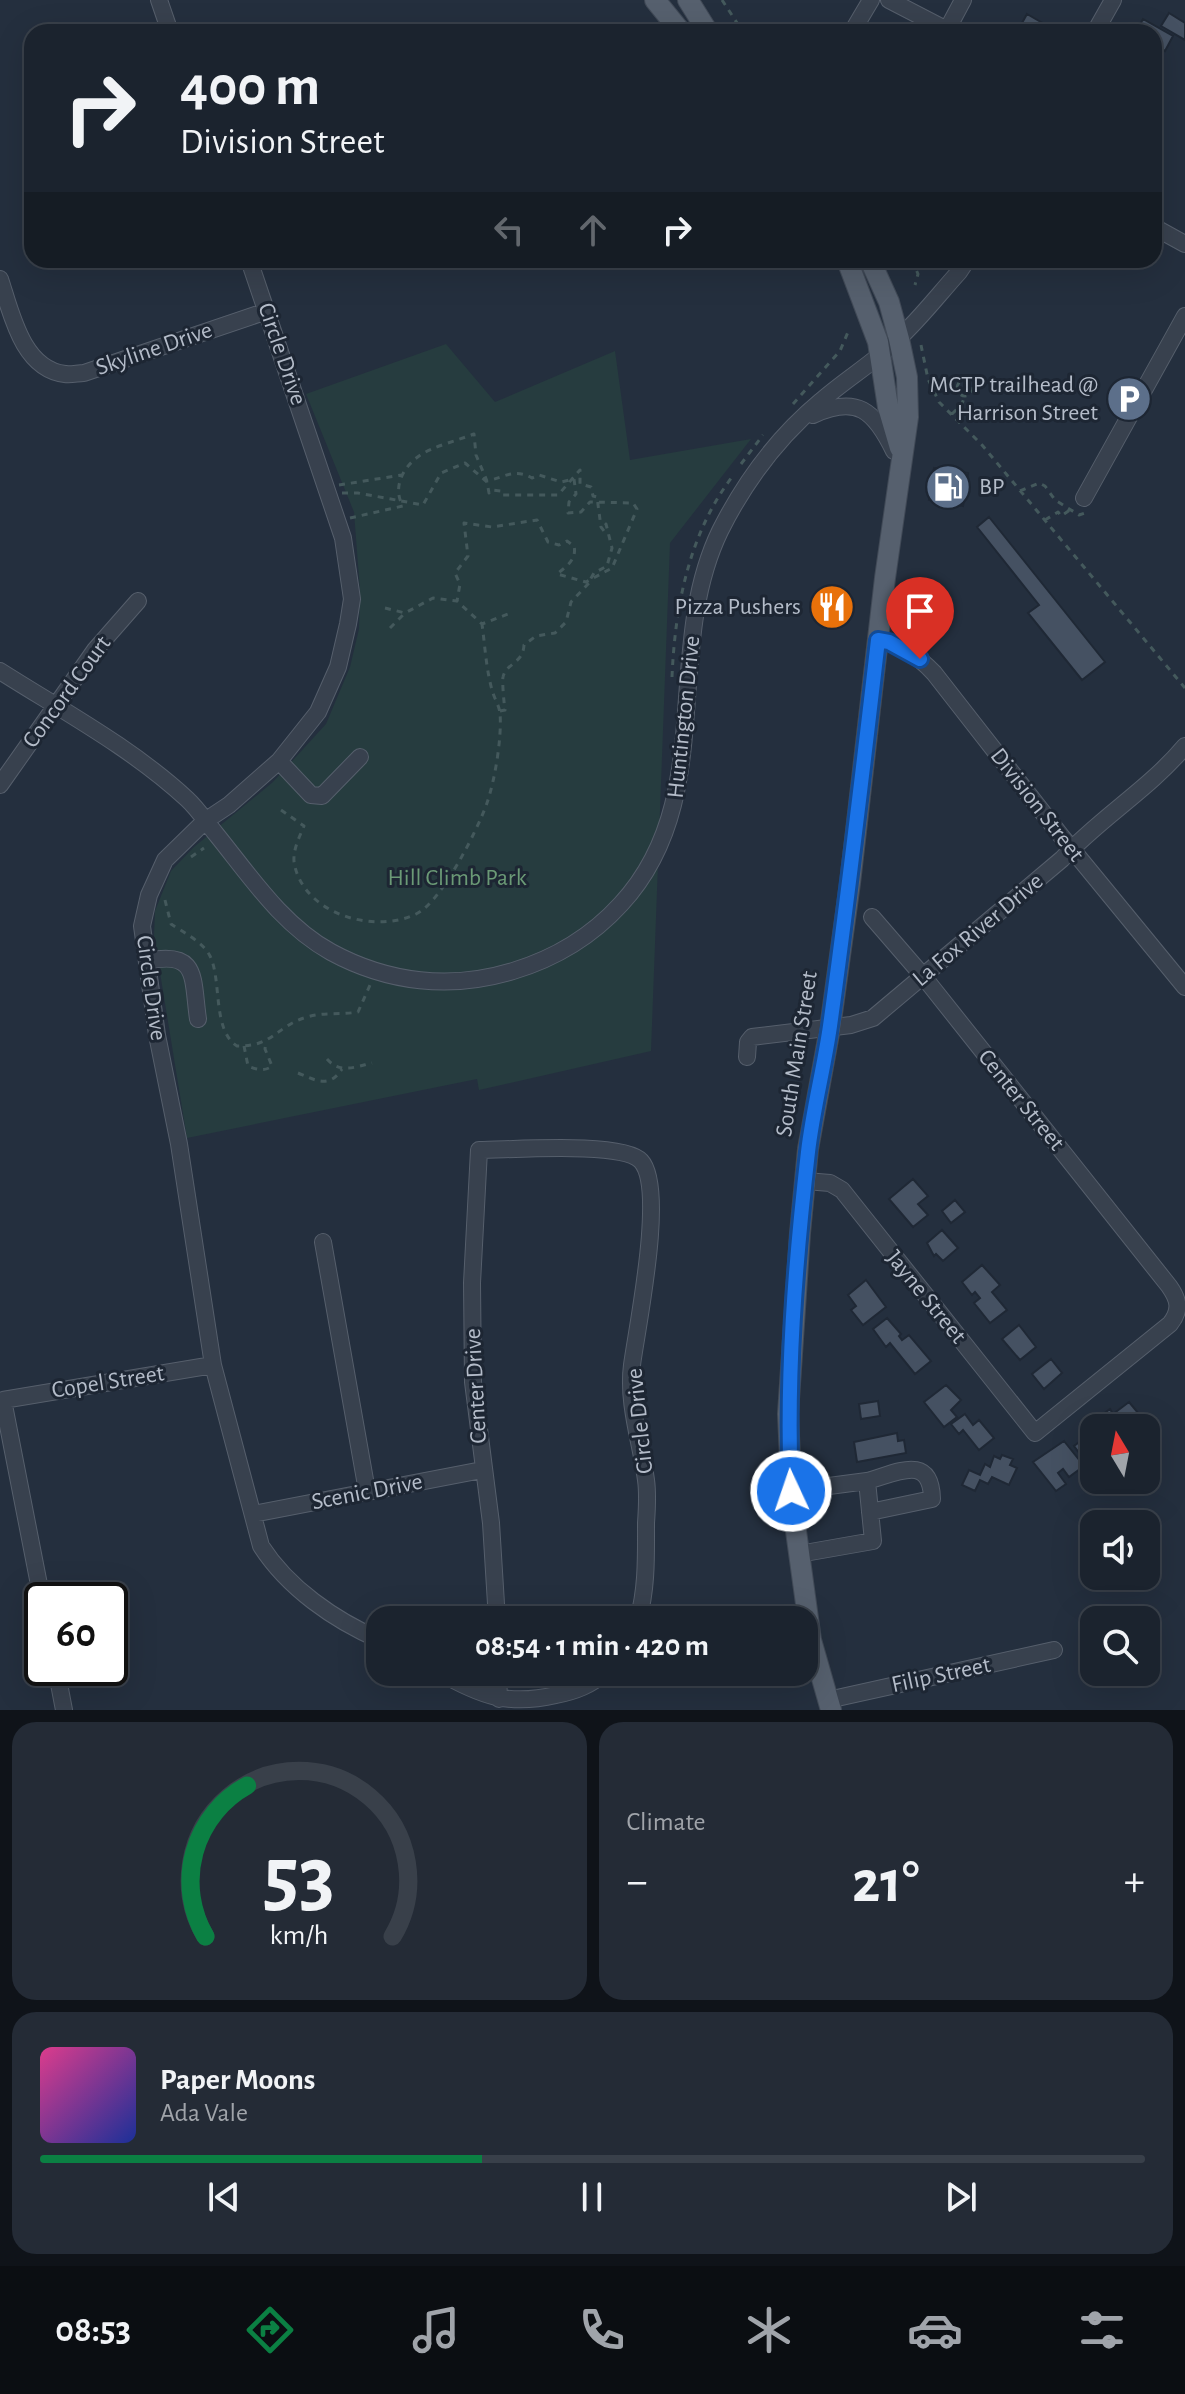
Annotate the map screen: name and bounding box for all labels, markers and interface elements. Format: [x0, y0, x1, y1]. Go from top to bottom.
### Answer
icon: right [48, 56, 152, 160]
text: 400 m [180, 59, 320, 115]
text: Division Street [180, 124, 384, 160]
icon: left [487, 208, 531, 252]
icon: ahead [571, 208, 615, 252]
icon: right [655, 208, 699, 252]
street label: Circle Drive [253, 300, 311, 408]
street label: Skyline Drive [93, 318, 215, 380]
place label: MCTP trailhead @ Harrison Street [930, 373, 1098, 425]
parking icon: MCTP trailhead @ Harrison Street [1105, 375, 1153, 423]
fuel station icon: BP [924, 463, 972, 511]
place label: BP [979, 475, 1004, 499]
pin [886, 577, 954, 659]
restaurant icon: Pizza Pushers [808, 583, 856, 631]
icon: arrive [898, 589, 942, 633]
place label: Pizza Pushers [674, 595, 801, 619]
street label: Concord Court [18, 631, 116, 752]
street label: Huntington Drive [664, 635, 704, 799]
street label: Division Street [986, 744, 1089, 866]
park label: Hill Climb Park [387, 866, 527, 890]
street label: La Fox River Drive [908, 869, 1048, 991]
street label: Circle Drive [132, 934, 170, 1042]
street label: South Main Street [772, 969, 822, 1139]
street label: Center Street [973, 1045, 1069, 1155]
street label: Jayne Street [881, 1246, 971, 1348]
street label: Center Drive [461, 1328, 491, 1444]
street label: Copel Street [50, 1361, 166, 1403]
street label: Circle Drive [623, 1367, 657, 1475]
north arrow [1080, 1414, 1160, 1494]
map controls [1080, 1414, 1160, 1686]
position arrow [749, 1449, 833, 1533]
street label: Scenic Drive [310, 1469, 424, 1515]
button: sound [1080, 1510, 1160, 1590]
speed limit sign: 60 [24, 1582, 128, 1686]
button: search [1080, 1606, 1160, 1686]
text: 08:54 · 1 min · 420 m [475, 1631, 709, 1661]
street label: Filip Street [889, 1653, 993, 1697]
text: Climate [627, 1809, 705, 1835]
text: 53 [263, 1836, 335, 1920]
text: 21° [852, 1853, 919, 1913]
text: − [627, 1860, 648, 1904]
text: + [1124, 1860, 1145, 1904]
text: km/h [270, 1921, 329, 1950]
text: Paper Moons [160, 2065, 315, 2095]
text: Ada Vale [160, 2100, 248, 2126]
icon: previous [202, 2175, 246, 2219]
icon: pause [570, 2175, 614, 2219]
icon: next [939, 2175, 983, 2219]
icon: directions [242, 2302, 298, 2358]
icon: music [408, 2302, 464, 2358]
icon: phone [574, 2302, 630, 2358]
icon: climate [741, 2302, 797, 2358]
icon: car [907, 2302, 963, 2358]
icon: filters [1074, 2302, 1130, 2358]
text: 08:53 [55, 2312, 131, 2348]

